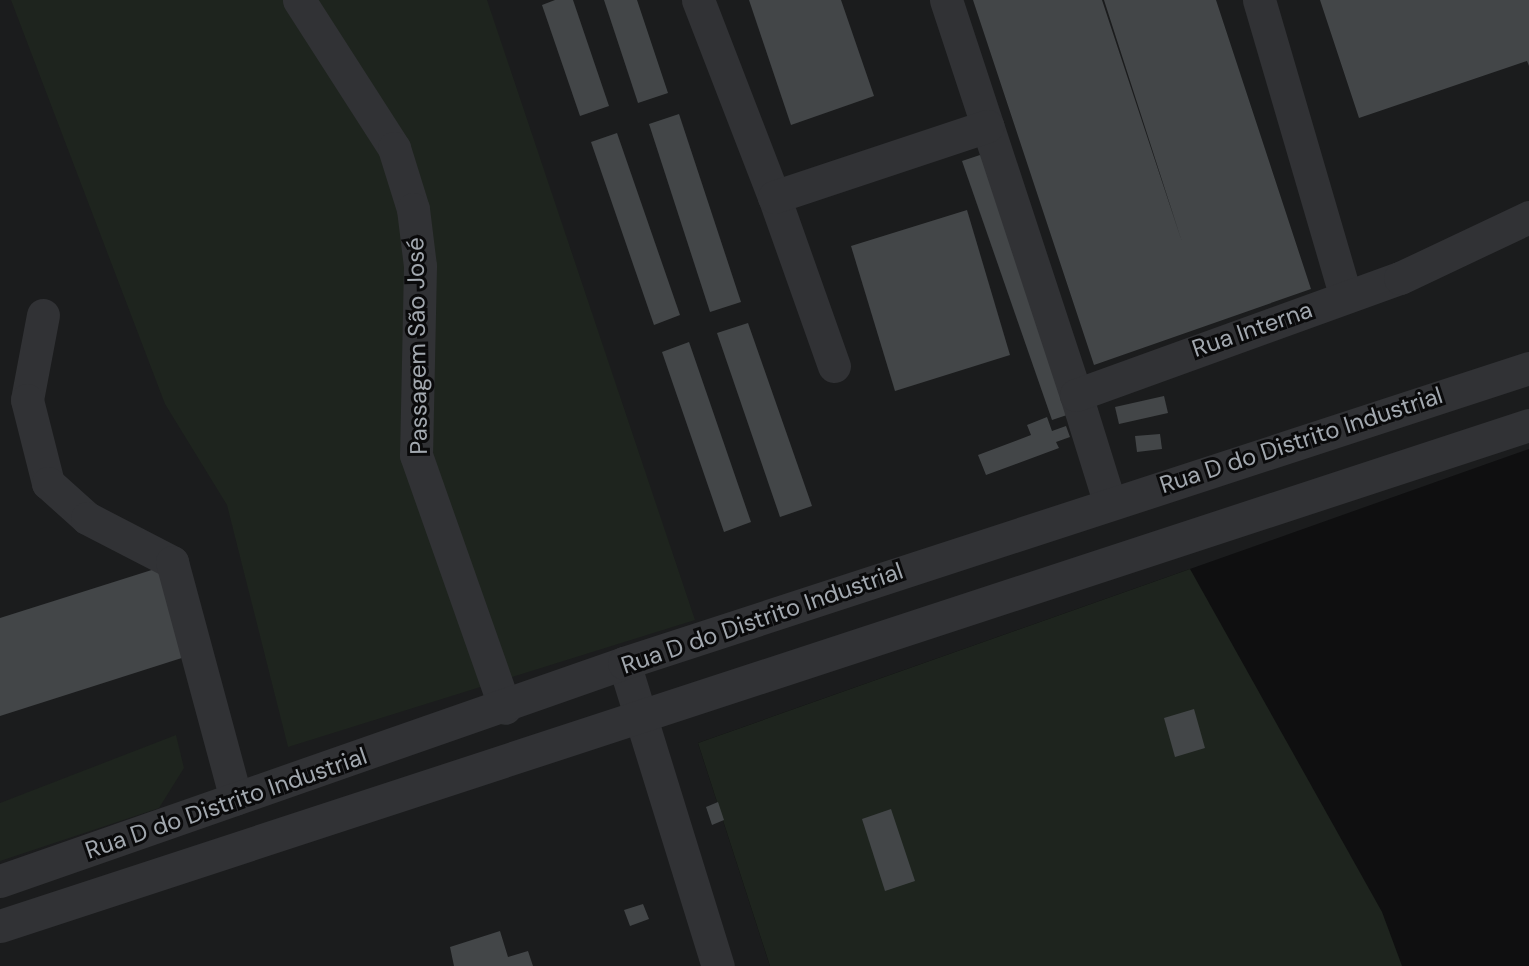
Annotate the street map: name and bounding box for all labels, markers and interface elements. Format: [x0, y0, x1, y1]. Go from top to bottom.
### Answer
street label: Passagem São José [401, 237, 433, 455]
street label: Rua Interna [1188, 295, 1316, 363]
street label: Rua D do Distrito Industrial [1156, 381, 1446, 499]
street label: Rua D do Distrito Industrial [618, 556, 906, 680]
street label: Rua D do Distrito Industrial [82, 741, 370, 865]

